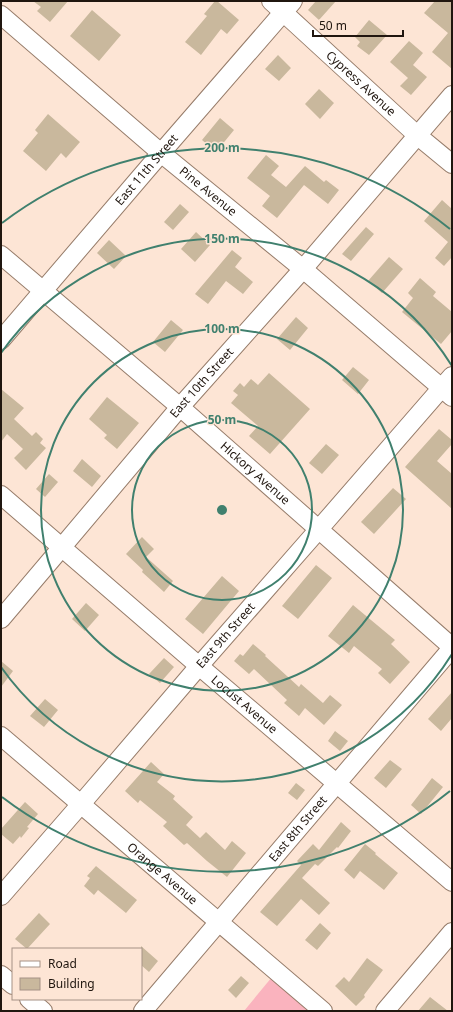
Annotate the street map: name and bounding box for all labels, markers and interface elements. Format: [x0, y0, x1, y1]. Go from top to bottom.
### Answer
scale bar [313, 12, 403, 38]
text: 50 m [319, 17, 347, 34]
street label: Cypress Avenue [323, 47, 400, 120]
street label: East 11th Street [111, 130, 182, 209]
text: 200 m [204, 139, 240, 156]
street label: Pine Avenue [176, 162, 241, 220]
text: 150 m [204, 230, 240, 247]
text: 100 m [204, 320, 240, 337]
street label: East 10th Street [165, 343, 238, 421]
text: 50 m [208, 411, 236, 428]
street label: Hickory Avenue [217, 437, 294, 508]
centre of rings [215, 503, 229, 517]
street label: East 9th Street [192, 598, 259, 672]
street label: Locust Avenue [208, 671, 281, 737]
street label: East 8th Street [264, 791, 331, 865]
street label: Orange Avenue [124, 838, 202, 908]
legend [12, 948, 142, 1000]
text: Road [48, 955, 77, 972]
text: Building [48, 975, 95, 992]

